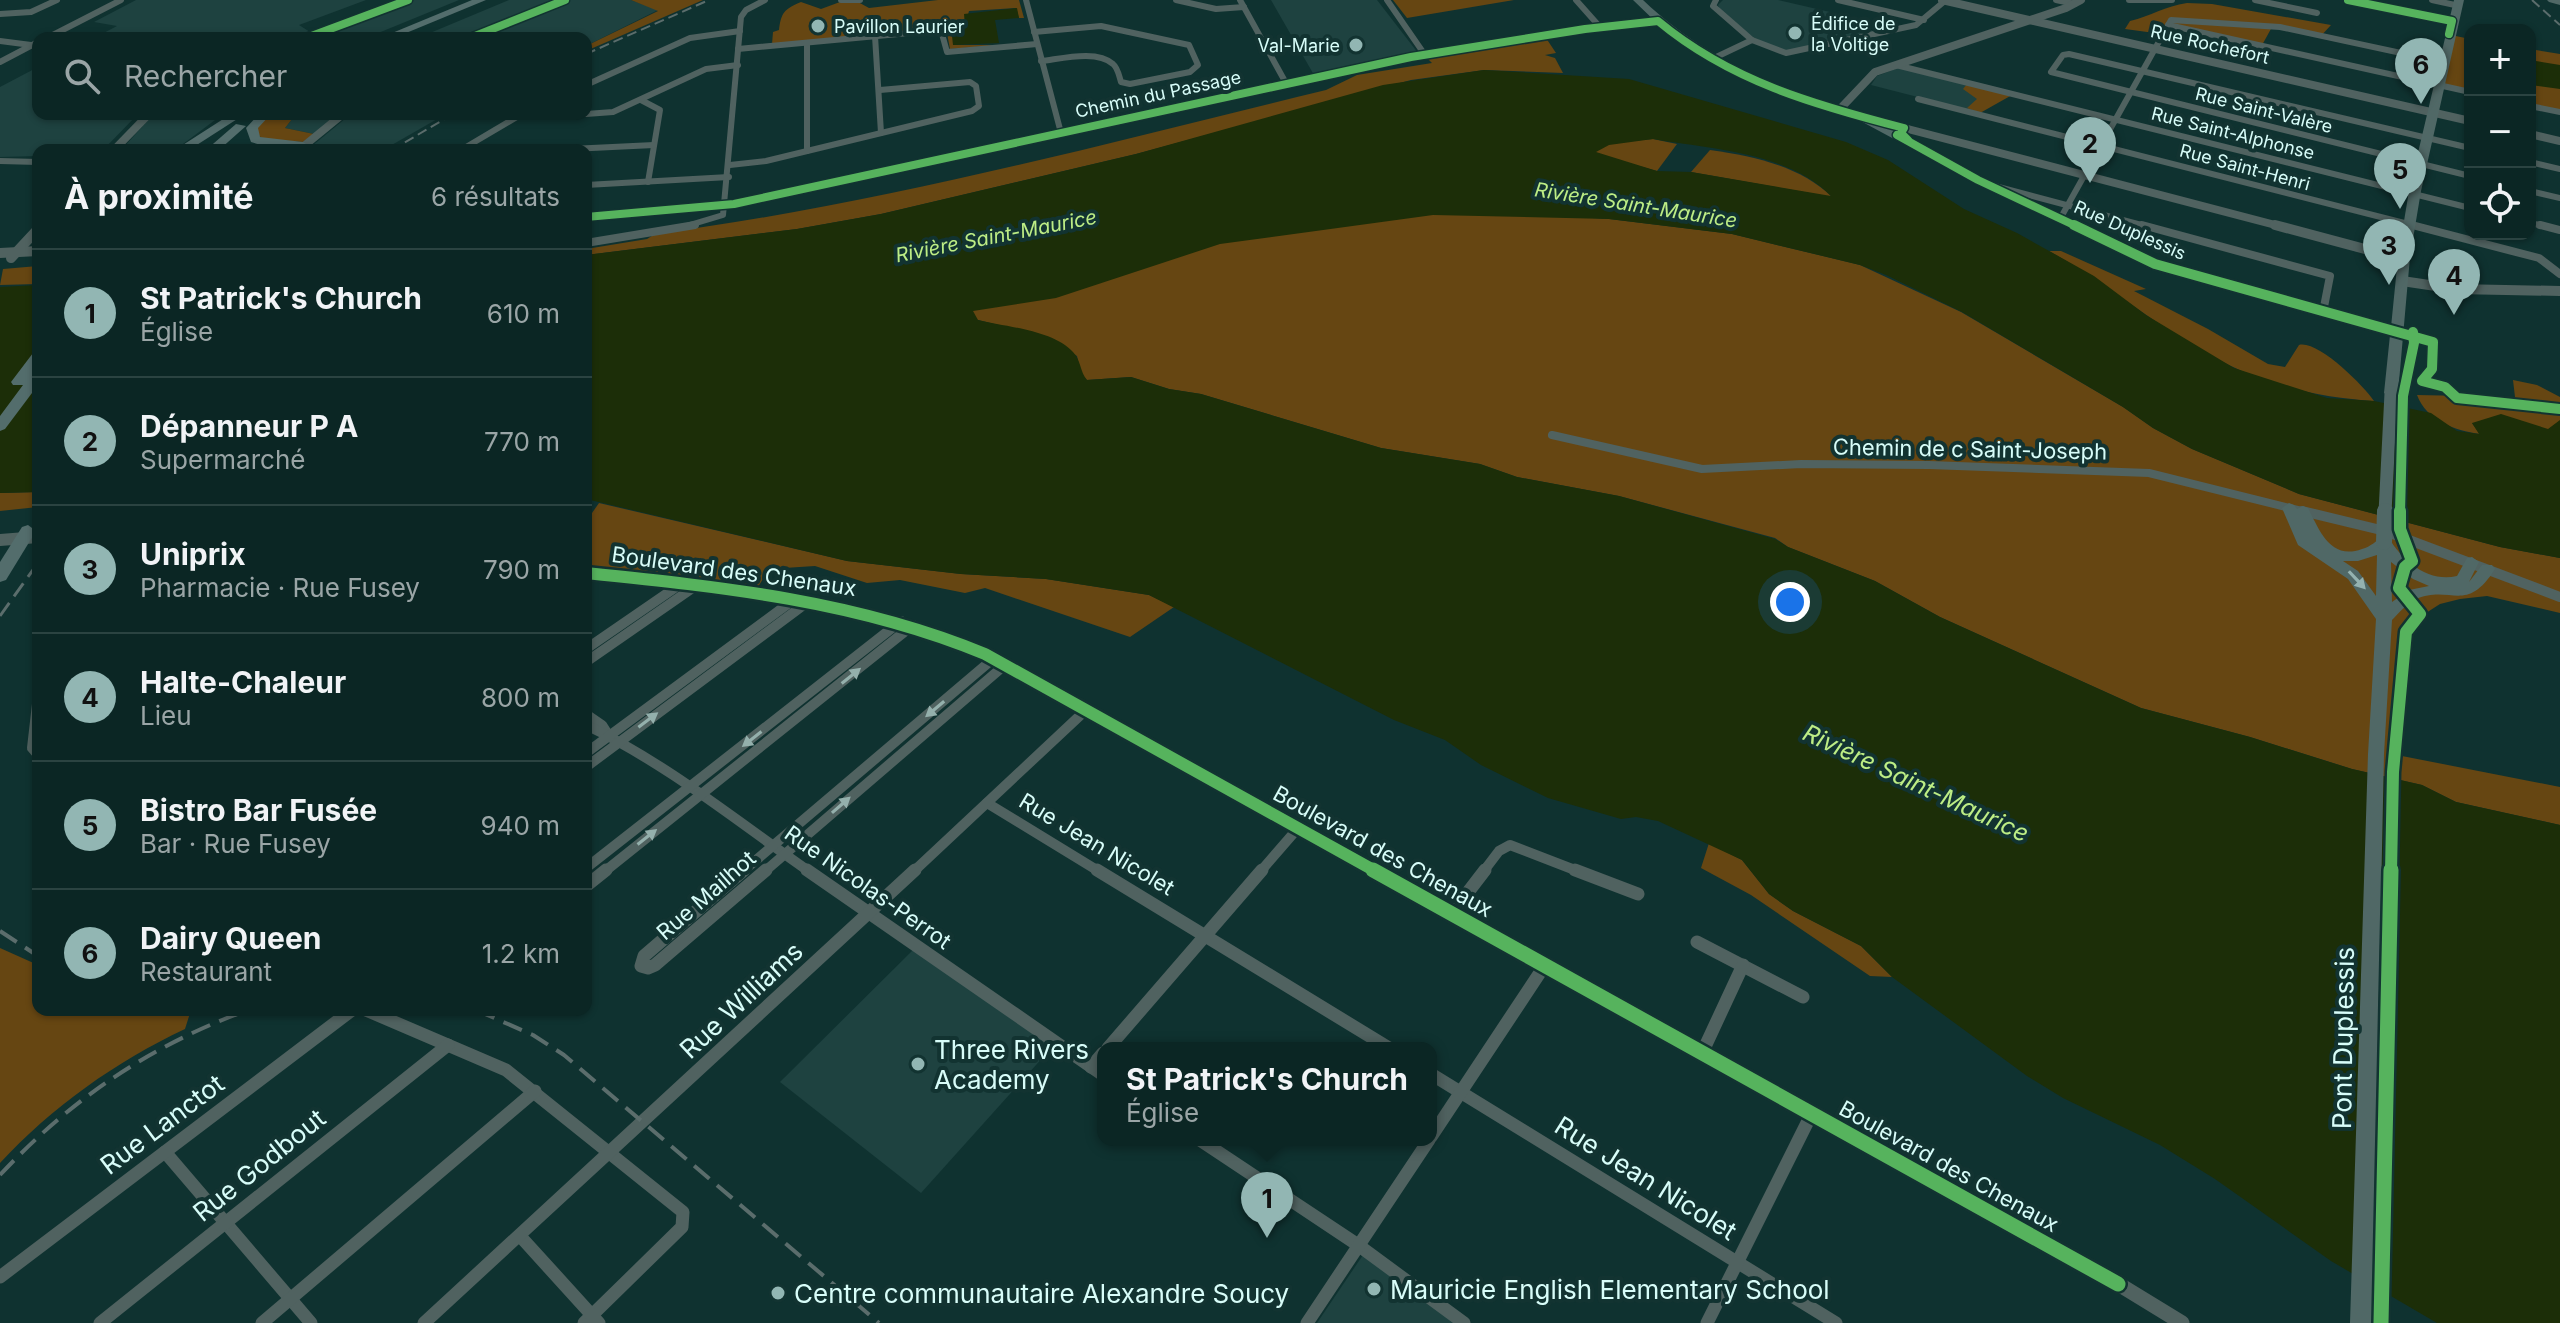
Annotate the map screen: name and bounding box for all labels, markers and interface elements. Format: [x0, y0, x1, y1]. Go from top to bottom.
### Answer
place label: Édifice de la Voltige [1811, 12, 1896, 55]
place label: Pavillon Laurier [834, 16, 965, 37]
marker: Pavillon Laurier [809, 17, 827, 35]
street label: Rue Rochefort [2149, 20, 2272, 68]
marker: Édifice de la Voltige [1786, 24, 1804, 42]
map controls [2464, 24, 2536, 240]
button: + [2464, 24, 2536, 96]
search box [32, 32, 592, 120]
place label: Val-Marie [1257, 35, 1340, 56]
marker: Val-Marie [1347, 36, 1365, 54]
pin: 6 [2395, 38, 2447, 104]
icon: search [60, 54, 104, 98]
text: Rechercher [124, 58, 287, 94]
street label: Chemin du Passage [1073, 66, 1243, 122]
street label: Rue Saint-Valère [2193, 83, 2335, 137]
button: − [2464, 96, 2536, 168]
street label: Rue Saint-Alphonse [2149, 103, 2317, 163]
pin: 2 [2064, 117, 2116, 183]
street label: Rue Saint-Henri [2177, 139, 2313, 195]
pin: 5 [2374, 143, 2426, 209]
button: locate [2464, 168, 2536, 240]
text: À proximité [64, 176, 254, 217]
water label: Rivière Saint-Maurice [1533, 177, 1739, 233]
text: 6 résultats [431, 181, 560, 212]
street label: Rue Duplessis [2071, 196, 2189, 264]
water label: Rivière Saint-Maurice [893, 205, 1099, 267]
pin: 3 [2363, 219, 2415, 285]
pin: 4 [2428, 249, 2480, 315]
text: St Patrick's Church [140, 280, 422, 316]
text: 1 [84, 298, 96, 329]
text: 610 m [487, 298, 560, 329]
text: Église [140, 316, 213, 347]
text: Dépanneur P A [140, 408, 358, 444]
text: 2 [82, 426, 98, 457]
text: 770 m [484, 426, 560, 457]
street label: Chemin de c Saint-Joseph [1833, 434, 2107, 464]
text: Supermarché [140, 444, 305, 475]
text: Uniprix [140, 536, 246, 572]
street label: Boulevard des Chenaux [610, 541, 858, 601]
text: 3 [82, 554, 98, 585]
text: 790 m [483, 554, 560, 585]
one-way arrow [2347, 570, 2365, 589]
text: Pharmacie · Rue Fusey [140, 572, 420, 603]
your location [1770, 582, 1810, 622]
text: Halte-Chaleur [140, 664, 346, 700]
one-way arrow [841, 668, 861, 685]
text: 4 [81, 682, 99, 713]
text: 800 m [481, 682, 560, 713]
text: Lieu [140, 700, 192, 731]
one-way arrow [925, 700, 945, 717]
one-way arrow [638, 713, 659, 728]
water label: Rivière Saint-Maurice [1799, 718, 2033, 848]
one-way arrow [742, 730, 762, 746]
street label: Boulevard des Chenaux [1269, 780, 1497, 922]
street label: Rue Jean Nicolet [1015, 787, 1179, 901]
text: Bistro Bar Fusée [140, 792, 377, 828]
one-way arrow [831, 797, 851, 814]
text: 5 [82, 810, 98, 841]
text: 940 m [481, 810, 560, 841]
street label: Rue Nicolas-Perrot [780, 820, 956, 954]
text: Bar · Rue Fusey [140, 828, 331, 859]
one-way arrow [637, 830, 657, 846]
street label: Rue Mailhot [651, 845, 761, 945]
text: Dairy Queen [140, 920, 321, 956]
street label: Rue Williams [673, 935, 809, 1065]
text: 6 [82, 938, 98, 969]
text: 1.2 km [482, 938, 560, 969]
street label: Pont Duplessis [2326, 947, 2360, 1129]
text: Restaurant [140, 956, 272, 987]
place label: Three Rivers Academy [934, 1034, 1089, 1095]
popup [1097, 1042, 1437, 1146]
marker: Three Rivers Academy [909, 1055, 927, 1073]
text: St Patrick's Church [1126, 1061, 1408, 1097]
street label: Rue Lanctot [94, 1068, 230, 1180]
street label: Boulevard des Chenaux [1835, 1095, 2063, 1237]
text: Église [1126, 1097, 1199, 1128]
street label: Rue Godbout [187, 1102, 331, 1228]
street label: Rue Jean Nicolet [1549, 1110, 1743, 1246]
pin: 1 [1241, 1172, 1293, 1238]
place label: Mauricie English Elementary School [1390, 1274, 1830, 1305]
place label: Centre communautaire Alexandre Soucy [794, 1278, 1289, 1309]
marker: Mauricie English Elementary School [1365, 1280, 1383, 1298]
marker: Centre communautaire Alexandre Soucy [769, 1284, 787, 1302]

